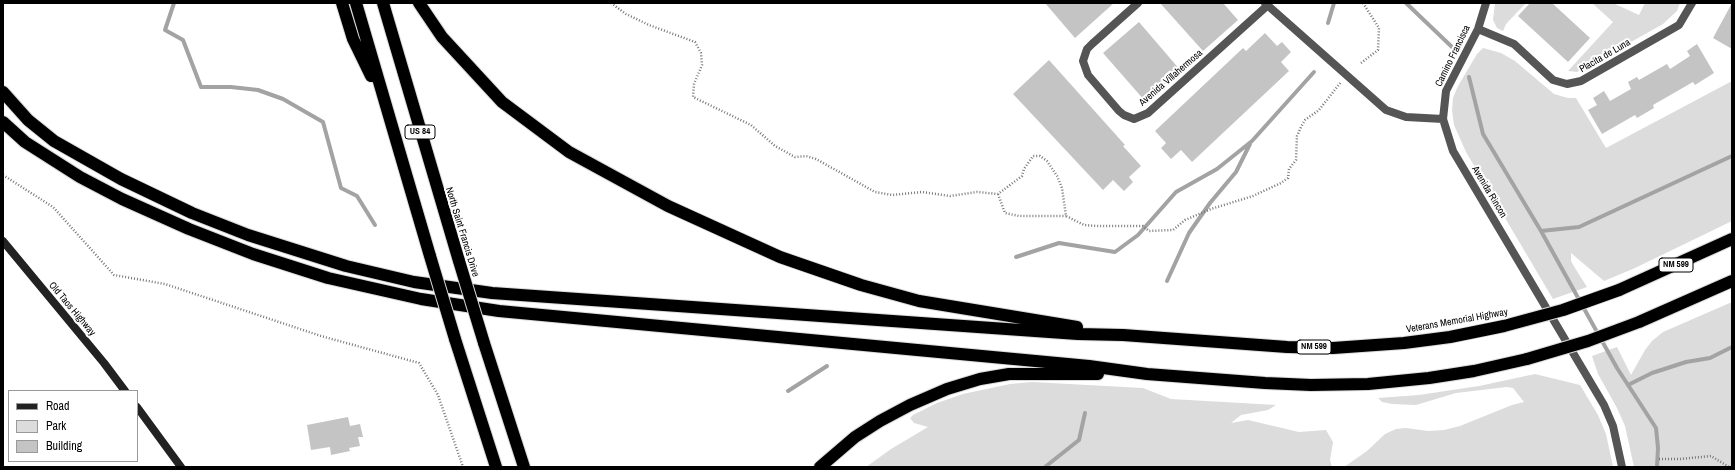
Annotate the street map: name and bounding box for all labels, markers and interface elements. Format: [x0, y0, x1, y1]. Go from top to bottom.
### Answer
street label: Camino Francisca [1433, 23, 1473, 89]
street label: Placita de Luna [1577, 37, 1633, 75]
street label: Avenida Villahermosa [1137, 47, 1205, 109]
road number: US 84 [405, 125, 435, 139]
street label: Avenida Rincon [1469, 164, 1509, 220]
street label: North Saint Francis Drive [443, 186, 481, 278]
road number: NM 599 [1659, 258, 1693, 272]
street label: Old Taos Highway [46, 280, 98, 338]
street label: Veterans Memorial Highway [1405, 306, 1509, 336]
road number: NM 599 [1297, 340, 1331, 354]
legend [8, 390, 138, 462]
text: Road [46, 398, 70, 414]
text: Park [46, 418, 66, 434]
text: Building [46, 438, 82, 454]

